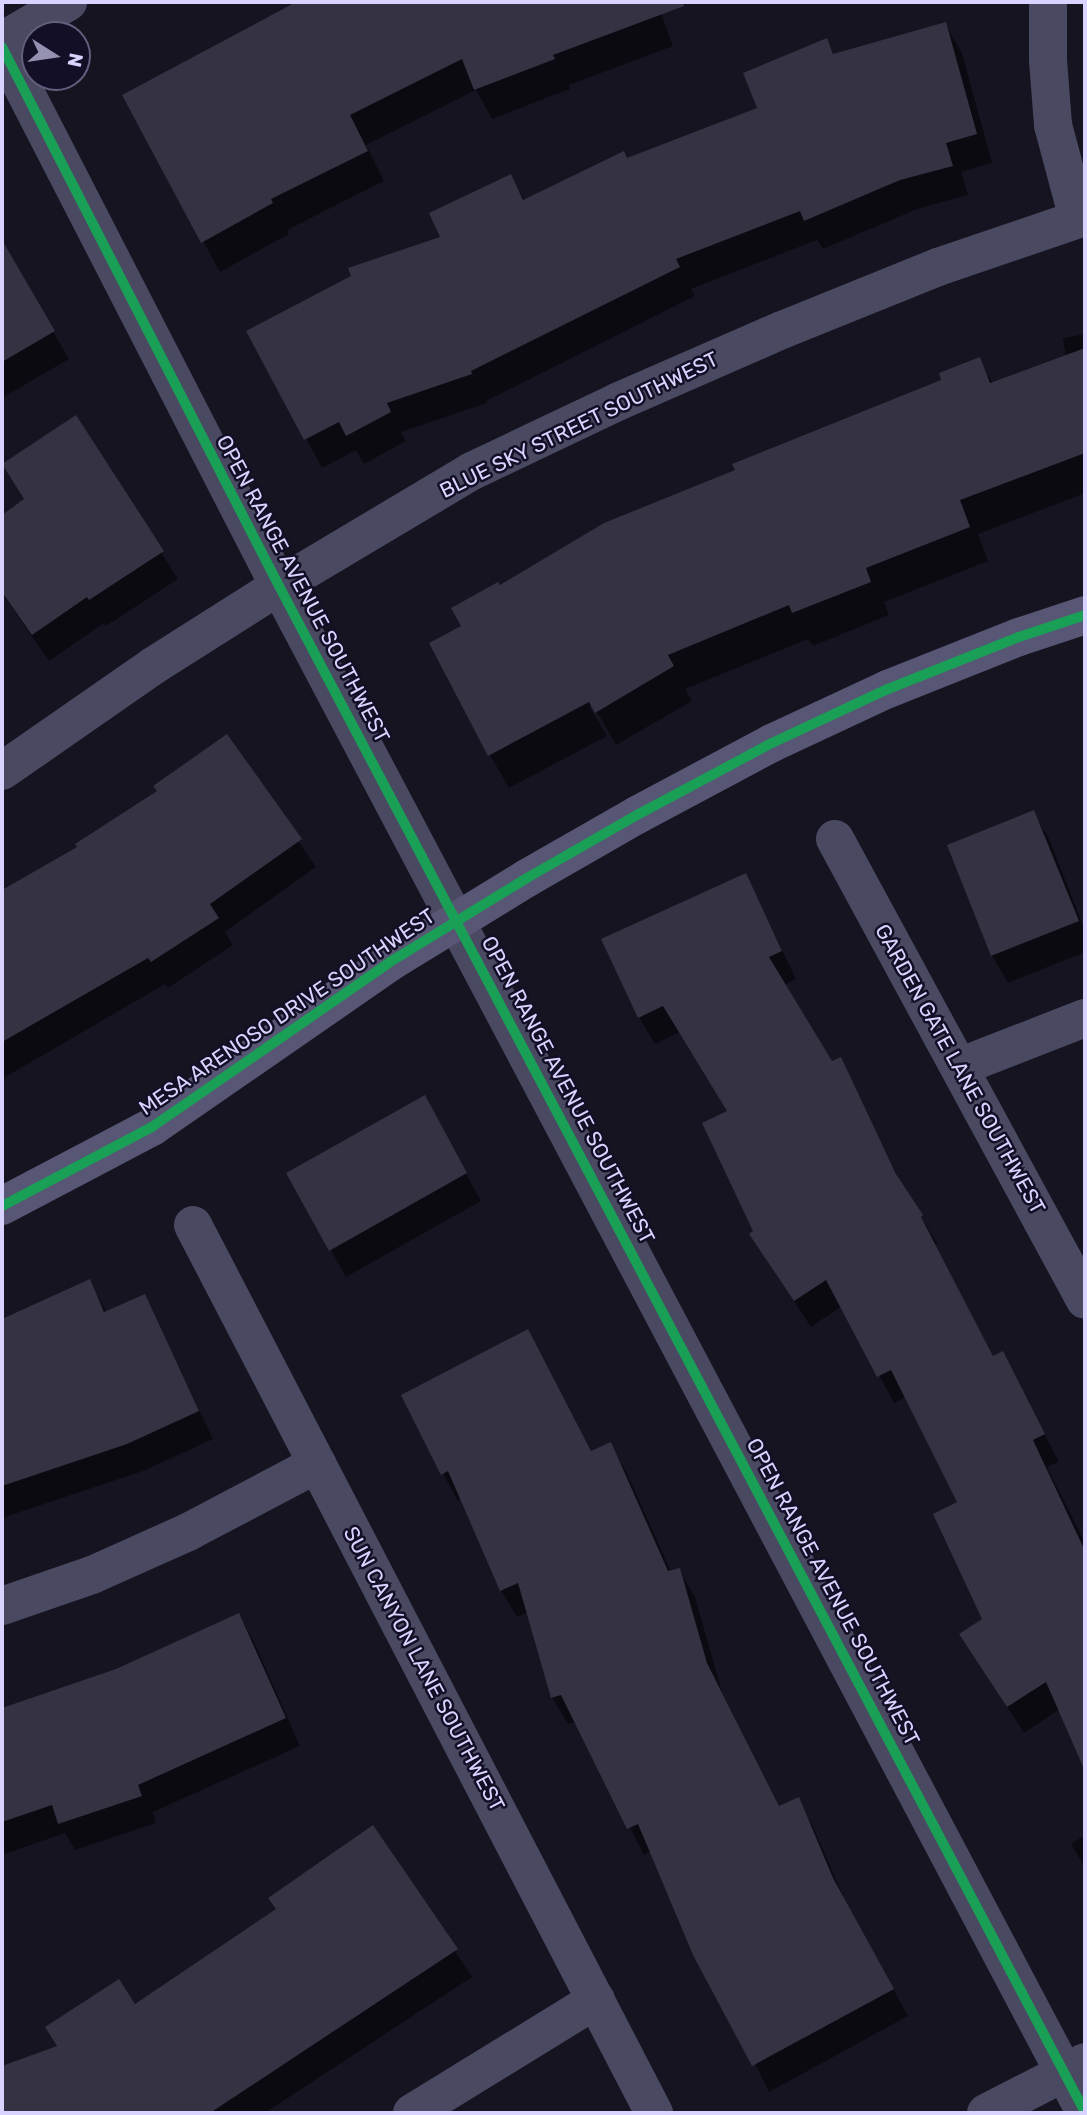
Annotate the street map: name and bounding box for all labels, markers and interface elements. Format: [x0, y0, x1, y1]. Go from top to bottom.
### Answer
north arrow [21, 21, 91, 91]
text: N [62, 51, 88, 69]
street label: BLUE SKY STREET SOUTHWEST [435, 346, 723, 504]
street label: OPEN RANGE AVENUE SOUTHWEST [211, 431, 395, 747]
street label: MESA ARENOSO DRIVE SOUTHWEST [134, 903, 440, 1121]
street label: GARDEN GATE LANE SOUTHWEST [870, 920, 1050, 1218]
street label: OPEN RANGE AVENUE SOUTHWEST [476, 932, 660, 1248]
street label: OPEN RANGE AVENUE SOUTHWEST [741, 1434, 925, 1750]
street label: SUN CANYON LANE SOUTHWEST [338, 1522, 510, 1816]

